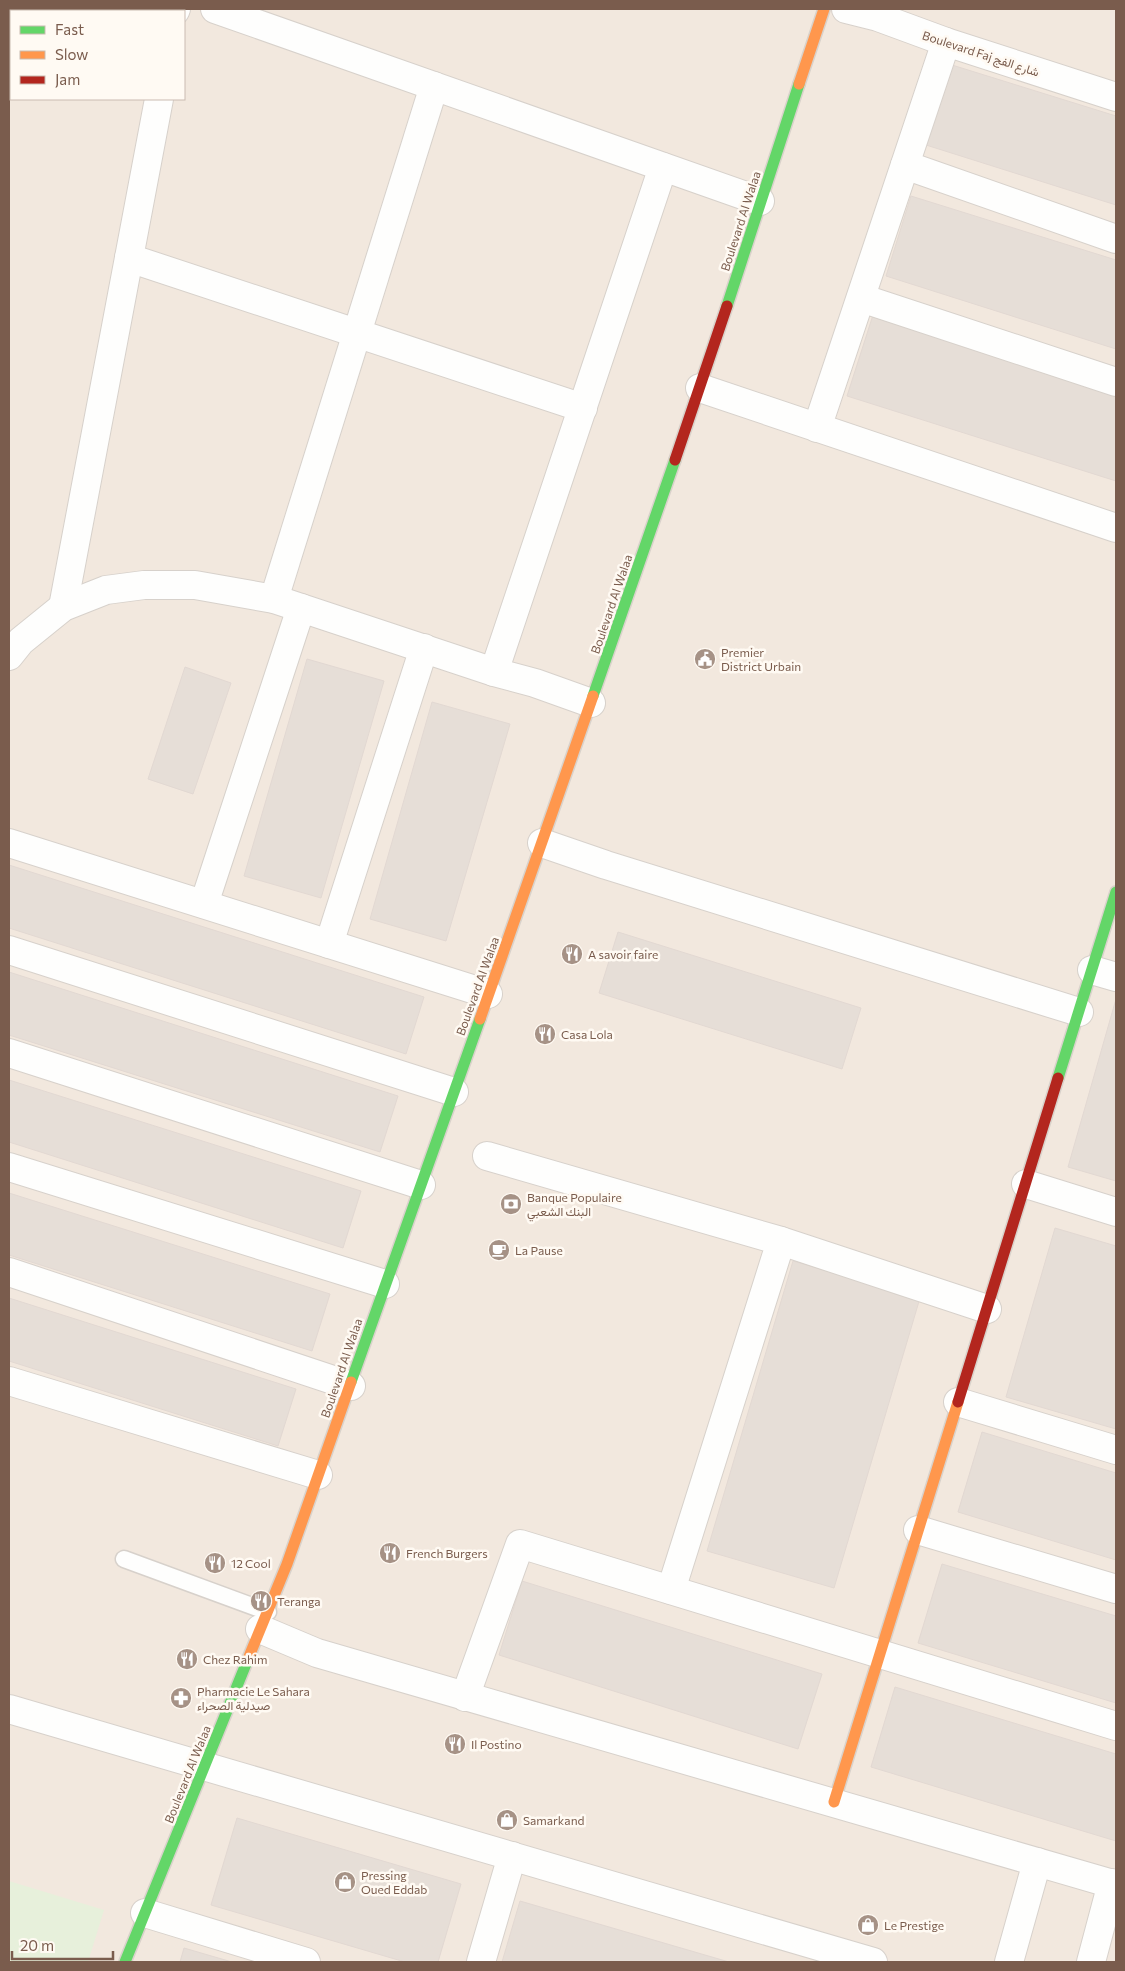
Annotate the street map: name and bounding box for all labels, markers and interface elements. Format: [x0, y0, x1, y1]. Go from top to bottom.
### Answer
legend [10, 10, 185, 100]
text: Fast [55, 20, 84, 38]
street label: Boulevard Faj شارع الفج [920, 27, 1041, 81]
text: Slow [55, 45, 88, 63]
text: Jam [55, 70, 80, 88]
street label: Boulevard Al Walaa [717, 169, 763, 273]
street label: Boulevard Al Walaa [587, 553, 635, 655]
place label: Premier District Urbain [721, 645, 801, 673]
public building icon: Premier District Urbain [693, 647, 717, 671]
street label: Boulevard Al Walaa [453, 935, 501, 1037]
restaurant icon: A savoir faire [560, 942, 584, 966]
place label: A savoir faire [588, 947, 658, 961]
restaurant icon: Casa Lola [533, 1022, 557, 1046]
place label: Casa Lola [561, 1027, 613, 1041]
place label: Banque Populaire البنك الشعبي [527, 1190, 622, 1222]
bank icon: Banque Populaire البنك الشعبي [499, 1192, 523, 1216]
cafe icon: La Pause [487, 1238, 511, 1262]
place label: La Pause [515, 1243, 563, 1257]
street label: Boulevard Al Walaa [317, 1317, 365, 1419]
restaurant icon: French Burgers [378, 1541, 402, 1565]
place label: French Burgers [406, 1546, 488, 1560]
restaurant icon: 12 Cool [203, 1551, 227, 1575]
place label: 12 Cool [231, 1556, 271, 1570]
restaurant icon: Teranga [249, 1589, 273, 1613]
place label: Teranga [277, 1594, 321, 1608]
restaurant icon: Chez Rahim [175, 1647, 199, 1671]
place label: Chez Rahim [203, 1652, 267, 1666]
place label: Pharmacie Le Sahara صيدلية الصحراء [197, 1684, 310, 1714]
pharmacy icon: Pharmacie Le Sahara صيدلية الصحراء [169, 1686, 193, 1710]
street label: Boulevard Al Walaa [161, 1723, 213, 1825]
restaurant icon: Il Postino [443, 1732, 467, 1756]
place label: Il Postino [471, 1737, 522, 1751]
shop icon: Samarkand [495, 1808, 519, 1832]
place label: Samarkand [523, 1813, 585, 1827]
place label: Pressing Oued Eddab [361, 1868, 427, 1896]
shop icon: Pressing Oued Eddab [333, 1870, 357, 1894]
shop icon: Le Prestige [856, 1913, 880, 1937]
place label: Le Prestige [884, 1918, 944, 1932]
scale bar [12, 1928, 114, 1960]
text: 20 m [20, 1936, 54, 1954]

